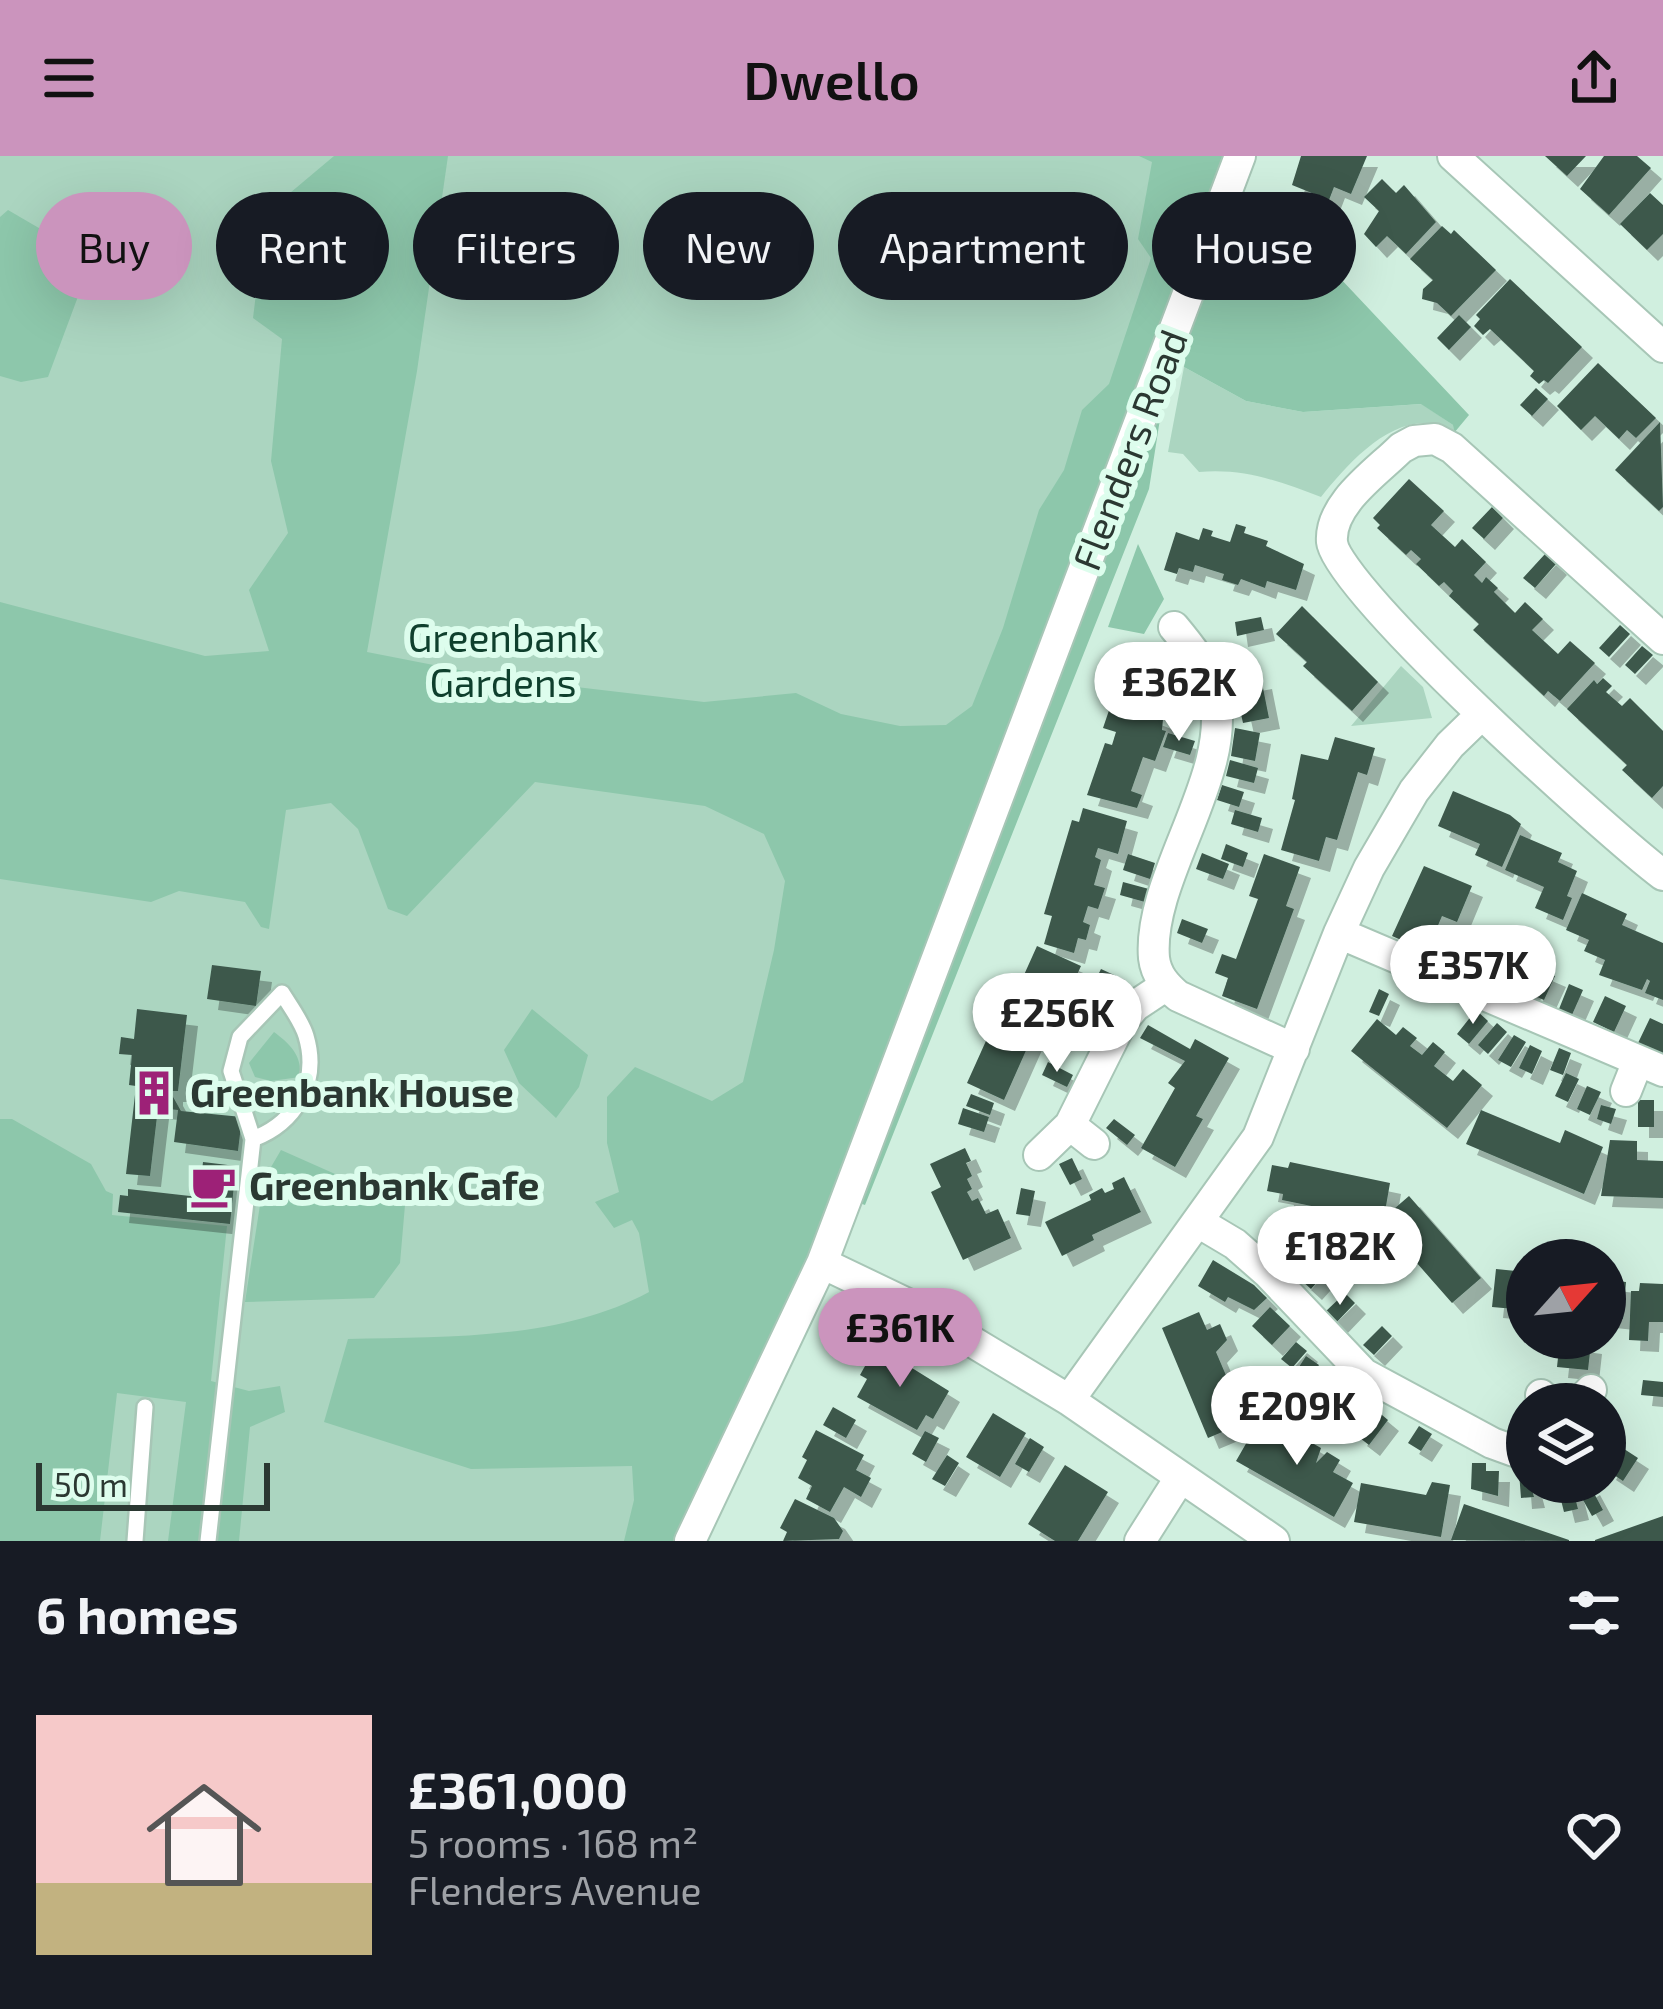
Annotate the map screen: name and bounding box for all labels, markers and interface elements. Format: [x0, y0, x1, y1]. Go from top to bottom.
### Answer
icon: menu [36, 45, 102, 111]
icon: share [1561, 45, 1627, 111]
text: Dwello [743, 46, 920, 111]
chip: Buy [36, 192, 192, 300]
chip: Rent [216, 192, 389, 300]
chip: Filters [413, 192, 619, 300]
chip: New [643, 192, 814, 300]
chip: Apartment [838, 192, 1128, 300]
chip: House [1152, 192, 1356, 300]
street label: Flenders Road [1061, 323, 1196, 576]
park label: Greenbank Gardens [408, 613, 598, 705]
pin: £362K [1095, 642, 1263, 744]
text: £362K [1121, 657, 1237, 704]
pin: £357K [1389, 925, 1557, 1027]
text: £357K [1417, 940, 1529, 987]
pin: £256K [973, 973, 1141, 1075]
text: £256K [1000, 988, 1114, 1035]
building icon: Greenbank House [129, 1068, 179, 1118]
place label: Greenbank House [190, 1068, 514, 1115]
cafe icon: Greenbank Cafe [188, 1161, 238, 1211]
place label: Greenbank Cafe [249, 1161, 540, 1208]
pin: £182K [1256, 1206, 1424, 1308]
text: £182K [1284, 1221, 1396, 1268]
north arrow [1506, 1239, 1626, 1359]
map controls [1506, 1239, 1626, 1503]
pin: £361K [816, 1288, 984, 1390]
text: £361K [845, 1303, 955, 1350]
pin: £209K [1213, 1366, 1381, 1468]
text: £209K [1238, 1381, 1356, 1428]
button: layers [1506, 1383, 1626, 1503]
scale bar [36, 1457, 270, 1510]
text: 50 m [54, 1464, 128, 1504]
icon: filters [1561, 1580, 1627, 1646]
text: 6 homes [36, 1583, 239, 1644]
text: £361,000 [408, 1758, 628, 1819]
icon: home [132, 1763, 276, 1907]
icon: heart [1561, 1802, 1627, 1868]
text: 5 rooms · 168 m² [408, 1819, 698, 1866]
text: Flenders Avenue [408, 1866, 701, 1913]

